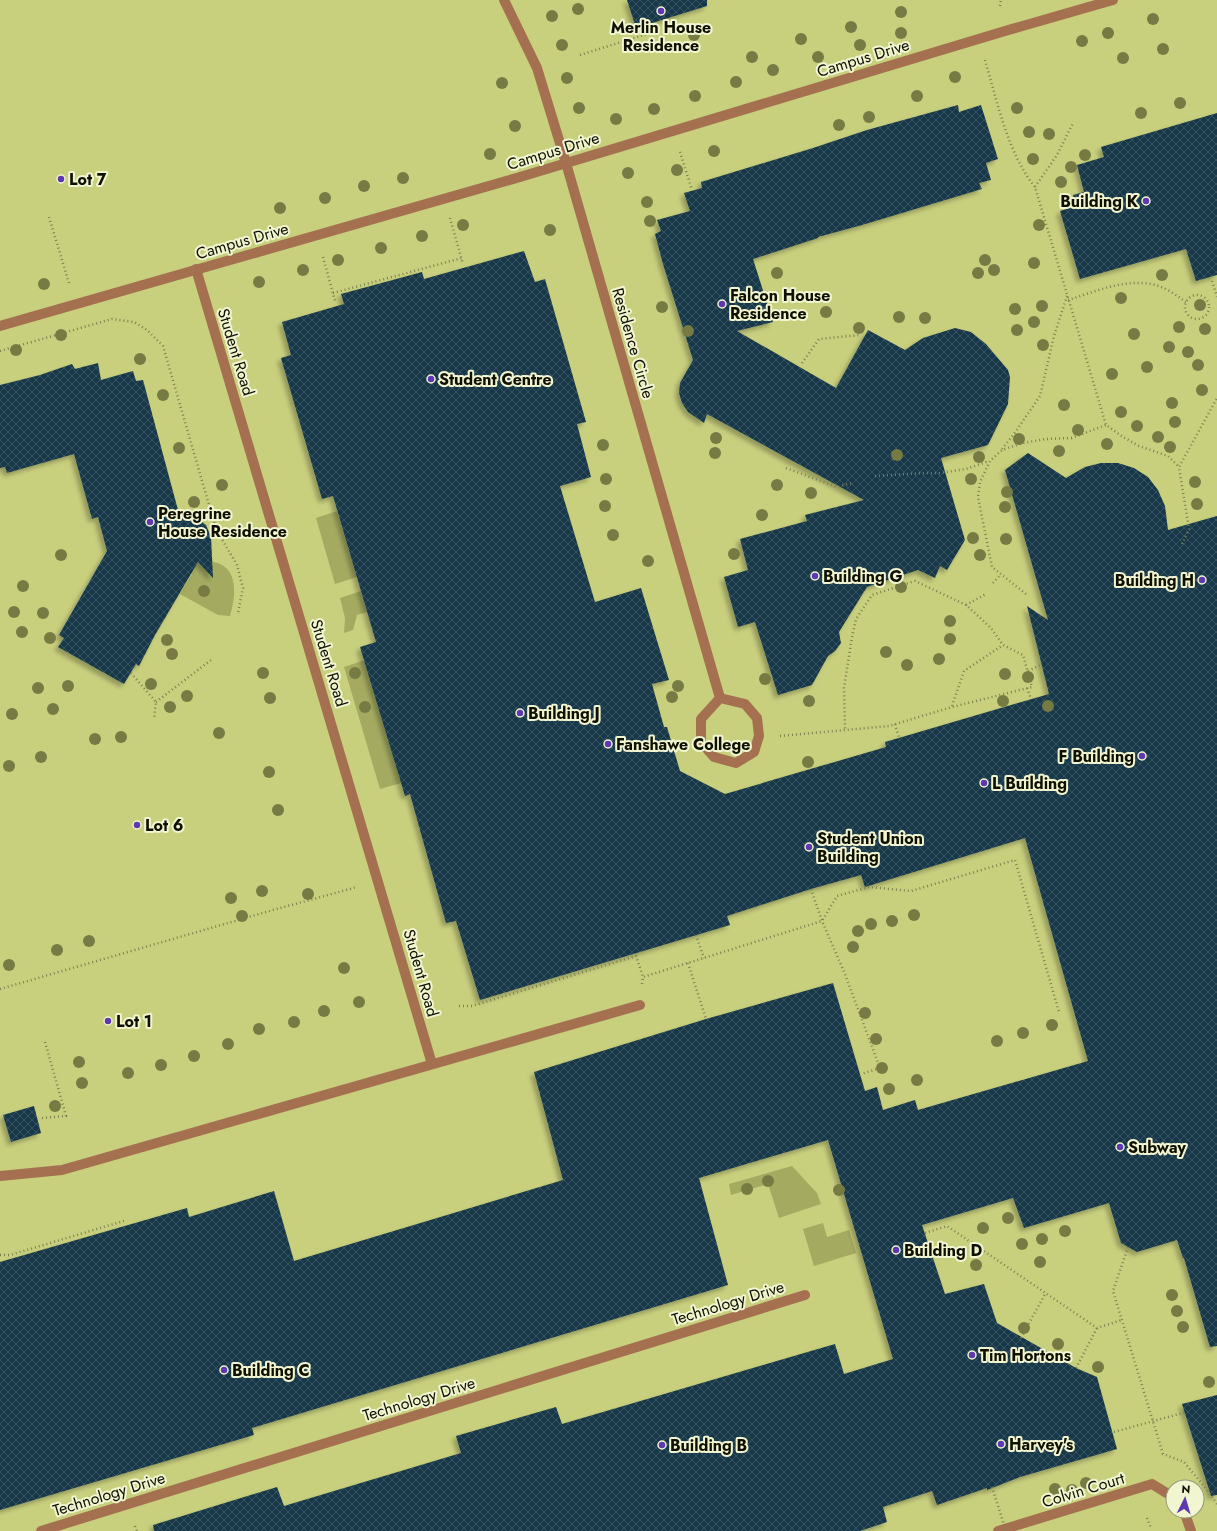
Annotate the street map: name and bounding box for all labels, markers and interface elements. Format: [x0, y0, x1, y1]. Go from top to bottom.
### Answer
marker: Merlin House Residence [656, 6, 666, 16]
place label: Merlin House Residence [611, 16, 711, 57]
street label: Campus Drive [814, 33, 912, 83]
street label: Campus Drive [504, 126, 602, 176]
place label: Lot 7 [69, 168, 107, 191]
marker: Lot 7 [56, 174, 66, 184]
place label: Building K [1060, 190, 1139, 213]
marker: Building K [1141, 196, 1151, 206]
street label: Campus Drive [193, 217, 291, 265]
place label: Falcon House Residence [730, 284, 830, 325]
street label: Residence Circle [606, 285, 660, 401]
marker: Falcon House Residence [717, 299, 727, 309]
street label: Student Road [212, 306, 260, 398]
place label: Student Centre [439, 368, 552, 391]
marker: Student Centre [426, 374, 436, 384]
place label: Peregrine House Residence [158, 502, 287, 543]
marker: Peregrine House Residence [145, 517, 155, 527]
place label: Building G [823, 565, 903, 588]
place label: Building H [1115, 569, 1194, 592]
marker: Building G [810, 571, 820, 581]
marker: Building H [1197, 575, 1207, 585]
street label: Student Road [305, 617, 353, 709]
place label: Building J [528, 702, 600, 725]
marker: Building J [515, 708, 525, 718]
place label: Fanshawe College [616, 733, 750, 756]
marker: Fanshawe College [603, 739, 613, 749]
place label: F Building [1059, 745, 1134, 768]
marker: F Building [1137, 751, 1147, 761]
place label: L Building [992, 772, 1067, 795]
marker: L Building [979, 778, 989, 788]
place label: Lot 6 [145, 814, 183, 837]
marker: Lot 6 [132, 820, 142, 830]
place label: Student Union Building [817, 827, 923, 868]
marker: Student Union Building [804, 842, 814, 852]
street label: Student Road [398, 927, 444, 1019]
place label: Lot 1 [116, 1010, 152, 1033]
marker: Lot 1 [103, 1016, 113, 1026]
place label: Subway [1128, 1136, 1187, 1159]
marker: Subway [1115, 1142, 1125, 1152]
place label: Building D [904, 1239, 983, 1262]
marker: Building D [891, 1245, 901, 1255]
street label: Technology Drive [669, 1275, 787, 1331]
place label: Tim Hortons [980, 1344, 1071, 1367]
marker: Tim Hortons [967, 1350, 977, 1360]
place label: Building C [232, 1359, 310, 1382]
marker: Building C [219, 1365, 229, 1375]
street label: Technology Drive [360, 1371, 478, 1427]
place label: Harvey's [1009, 1433, 1073, 1456]
place label: Building B [670, 1434, 747, 1457]
marker: Harvey's [996, 1439, 1006, 1449]
marker: Building B [657, 1440, 667, 1450]
street label: Technology Drive [50, 1466, 168, 1522]
street label: Colvin Court [1039, 1467, 1127, 1513]
north arrow [1165, 1479, 1205, 1519]
text: N [1181, 1481, 1191, 1497]

